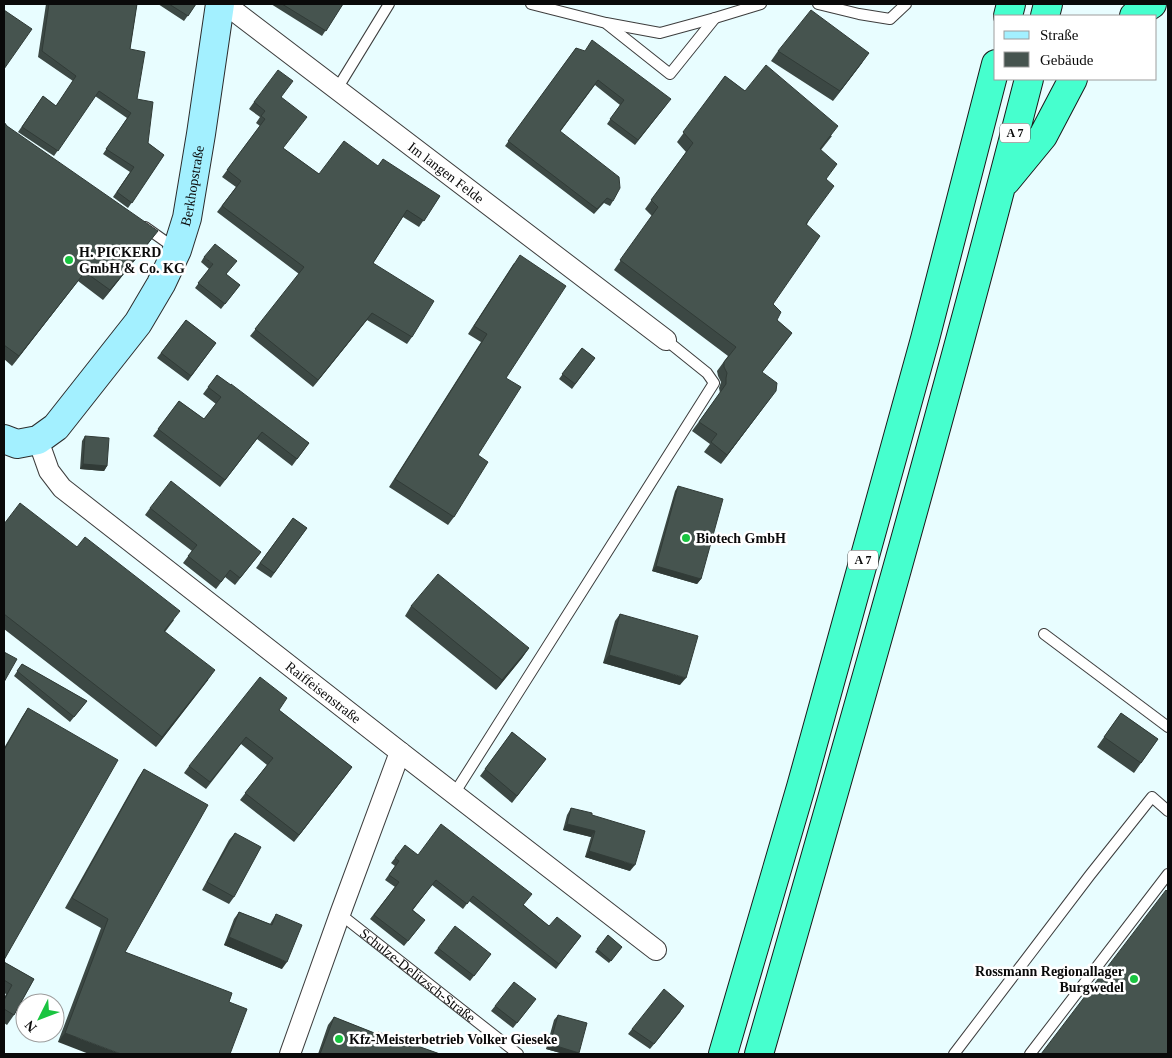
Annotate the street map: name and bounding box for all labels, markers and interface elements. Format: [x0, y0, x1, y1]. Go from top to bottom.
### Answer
legend [994, 15, 1157, 80]
text: Straße [1040, 27, 1079, 43]
text: Gebäude [1040, 52, 1094, 68]
road number: A 7 [1000, 124, 1030, 142]
street label: Im langen Felde [405, 139, 487, 206]
street label: Berkhopstraße [178, 144, 207, 228]
place label: H. PICKERD GmbH & Co. KG [79, 245, 185, 276]
marker: H. PICKERD GmbH & Co. KG [63, 254, 75, 266]
place label: Biotech GmbH [696, 531, 786, 546]
marker: Biotech GmbH [680, 532, 692, 544]
road number: A 7 [848, 550, 878, 570]
street label: Raiffeisenstraße [283, 659, 363, 726]
street label: Schulze-Delitzsch-Straße [357, 926, 478, 1026]
place label: Rossmann Regionallager Burgwedel [975, 964, 1124, 995]
marker: Rossmann Regionallager Burgwedel [1128, 973, 1140, 985]
north arrow [15, 993, 65, 1043]
text: N [22, 1018, 40, 1035]
place label: Kfz-Meisterbetrieb Volker Gieseke [349, 1032, 557, 1047]
marker: Kfz-Meisterbetrieb Volker Gieseke [333, 1033, 345, 1045]

